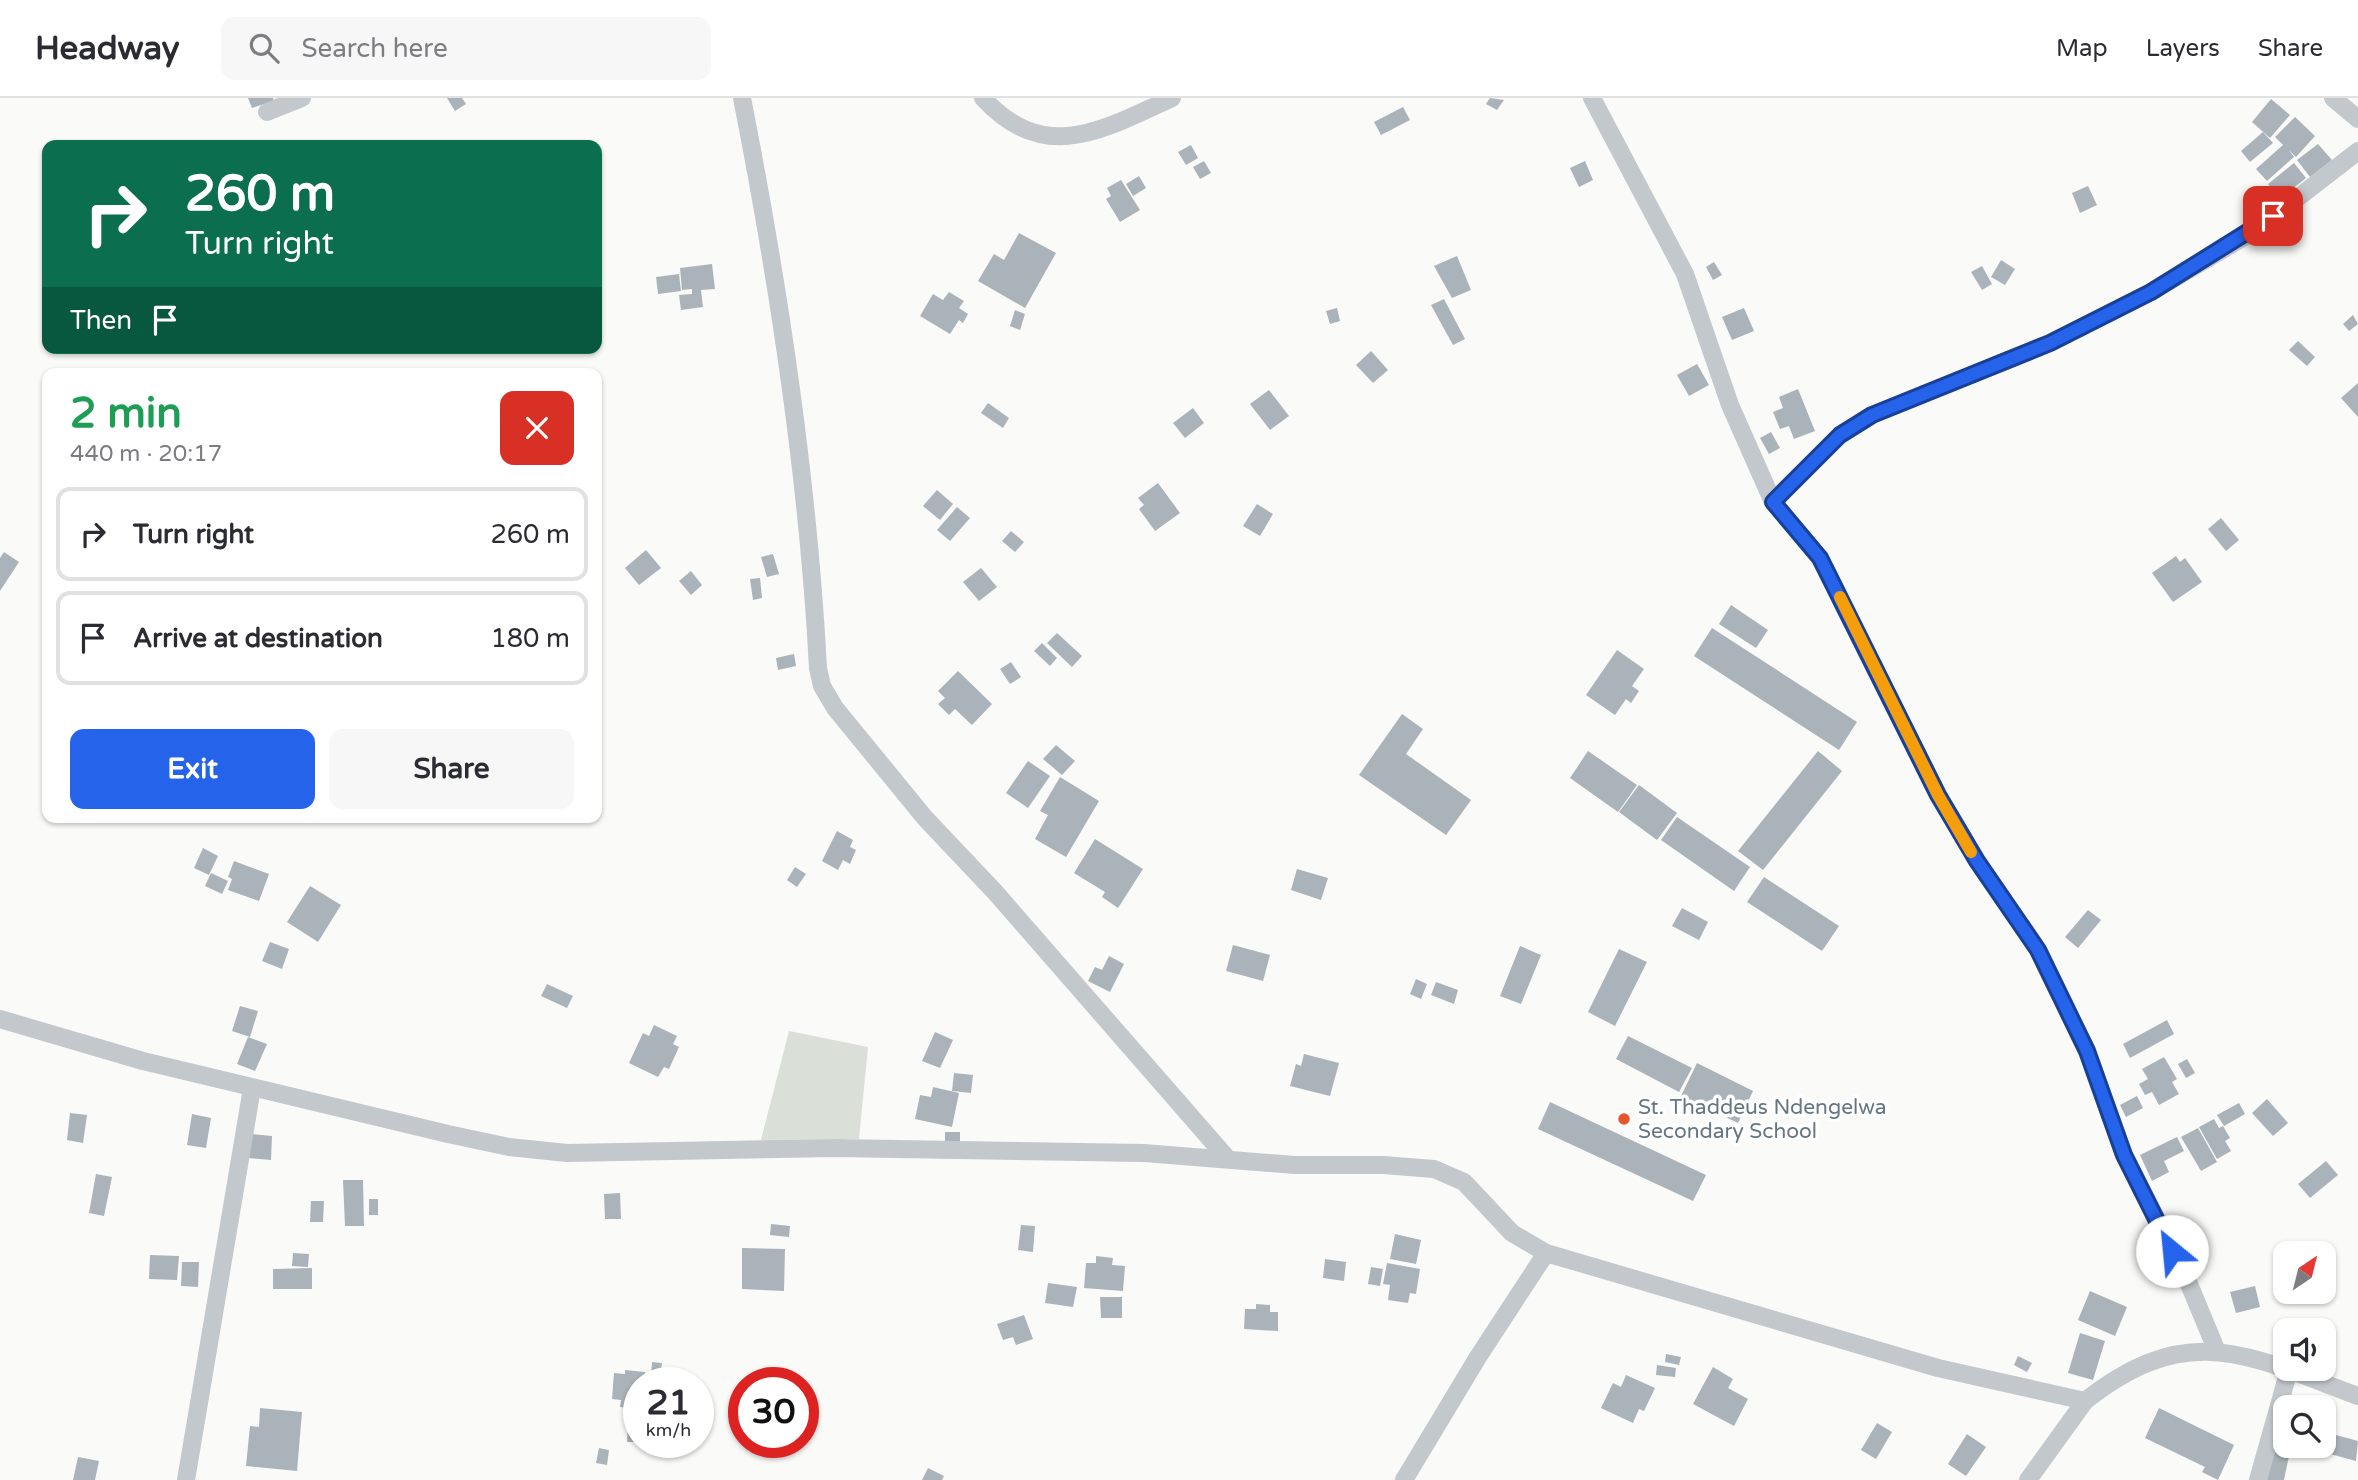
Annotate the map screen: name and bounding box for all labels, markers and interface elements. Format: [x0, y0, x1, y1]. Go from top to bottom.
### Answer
search box [221, 17, 711, 80]
text: Headway [35, 29, 179, 68]
icon: search [245, 29, 283, 67]
text: Search here [301, 33, 448, 64]
text: Map [2056, 34, 2108, 63]
text: Layers [2146, 34, 2220, 63]
text: Share [2258, 34, 2323, 63]
text: 260 m [185, 165, 335, 224]
icon: right [70, 168, 161, 259]
pin [2243, 186, 2303, 246]
icon: arrive [2254, 197, 2292, 235]
text: Turn right [185, 225, 334, 263]
icon: arrive [146, 301, 184, 339]
text: Then [70, 305, 132, 336]
text: 2 min [70, 388, 182, 439]
button: close [500, 391, 574, 465]
text: 440 m · 20:17 [70, 440, 222, 468]
icon: right [74, 515, 112, 553]
text: Turn right [133, 519, 254, 550]
text: 260 m [490, 519, 570, 550]
icon: arrive [74, 619, 112, 657]
text: Arrive at destination [133, 623, 383, 654]
text: 180 m [490, 623, 570, 654]
button: Exit [70, 729, 315, 809]
button: Share [329, 729, 574, 809]
place label: St. Thaddeus Ndengelwa Secondary School [1638, 1095, 1887, 1144]
marker: St. Thaddeus Ndengelwa Secondary School [1616, 1111, 1632, 1127]
position arrow [2135, 1214, 2209, 1288]
north arrow [2273, 1241, 2336, 1304]
map controls [2273, 1241, 2336, 1458]
button: sound [2273, 1318, 2336, 1381]
speed limit sign: 30 [728, 1367, 819, 1458]
text: 21 [647, 1382, 690, 1424]
button: search [2273, 1395, 2336, 1458]
text: km/h [646, 1419, 691, 1441]

